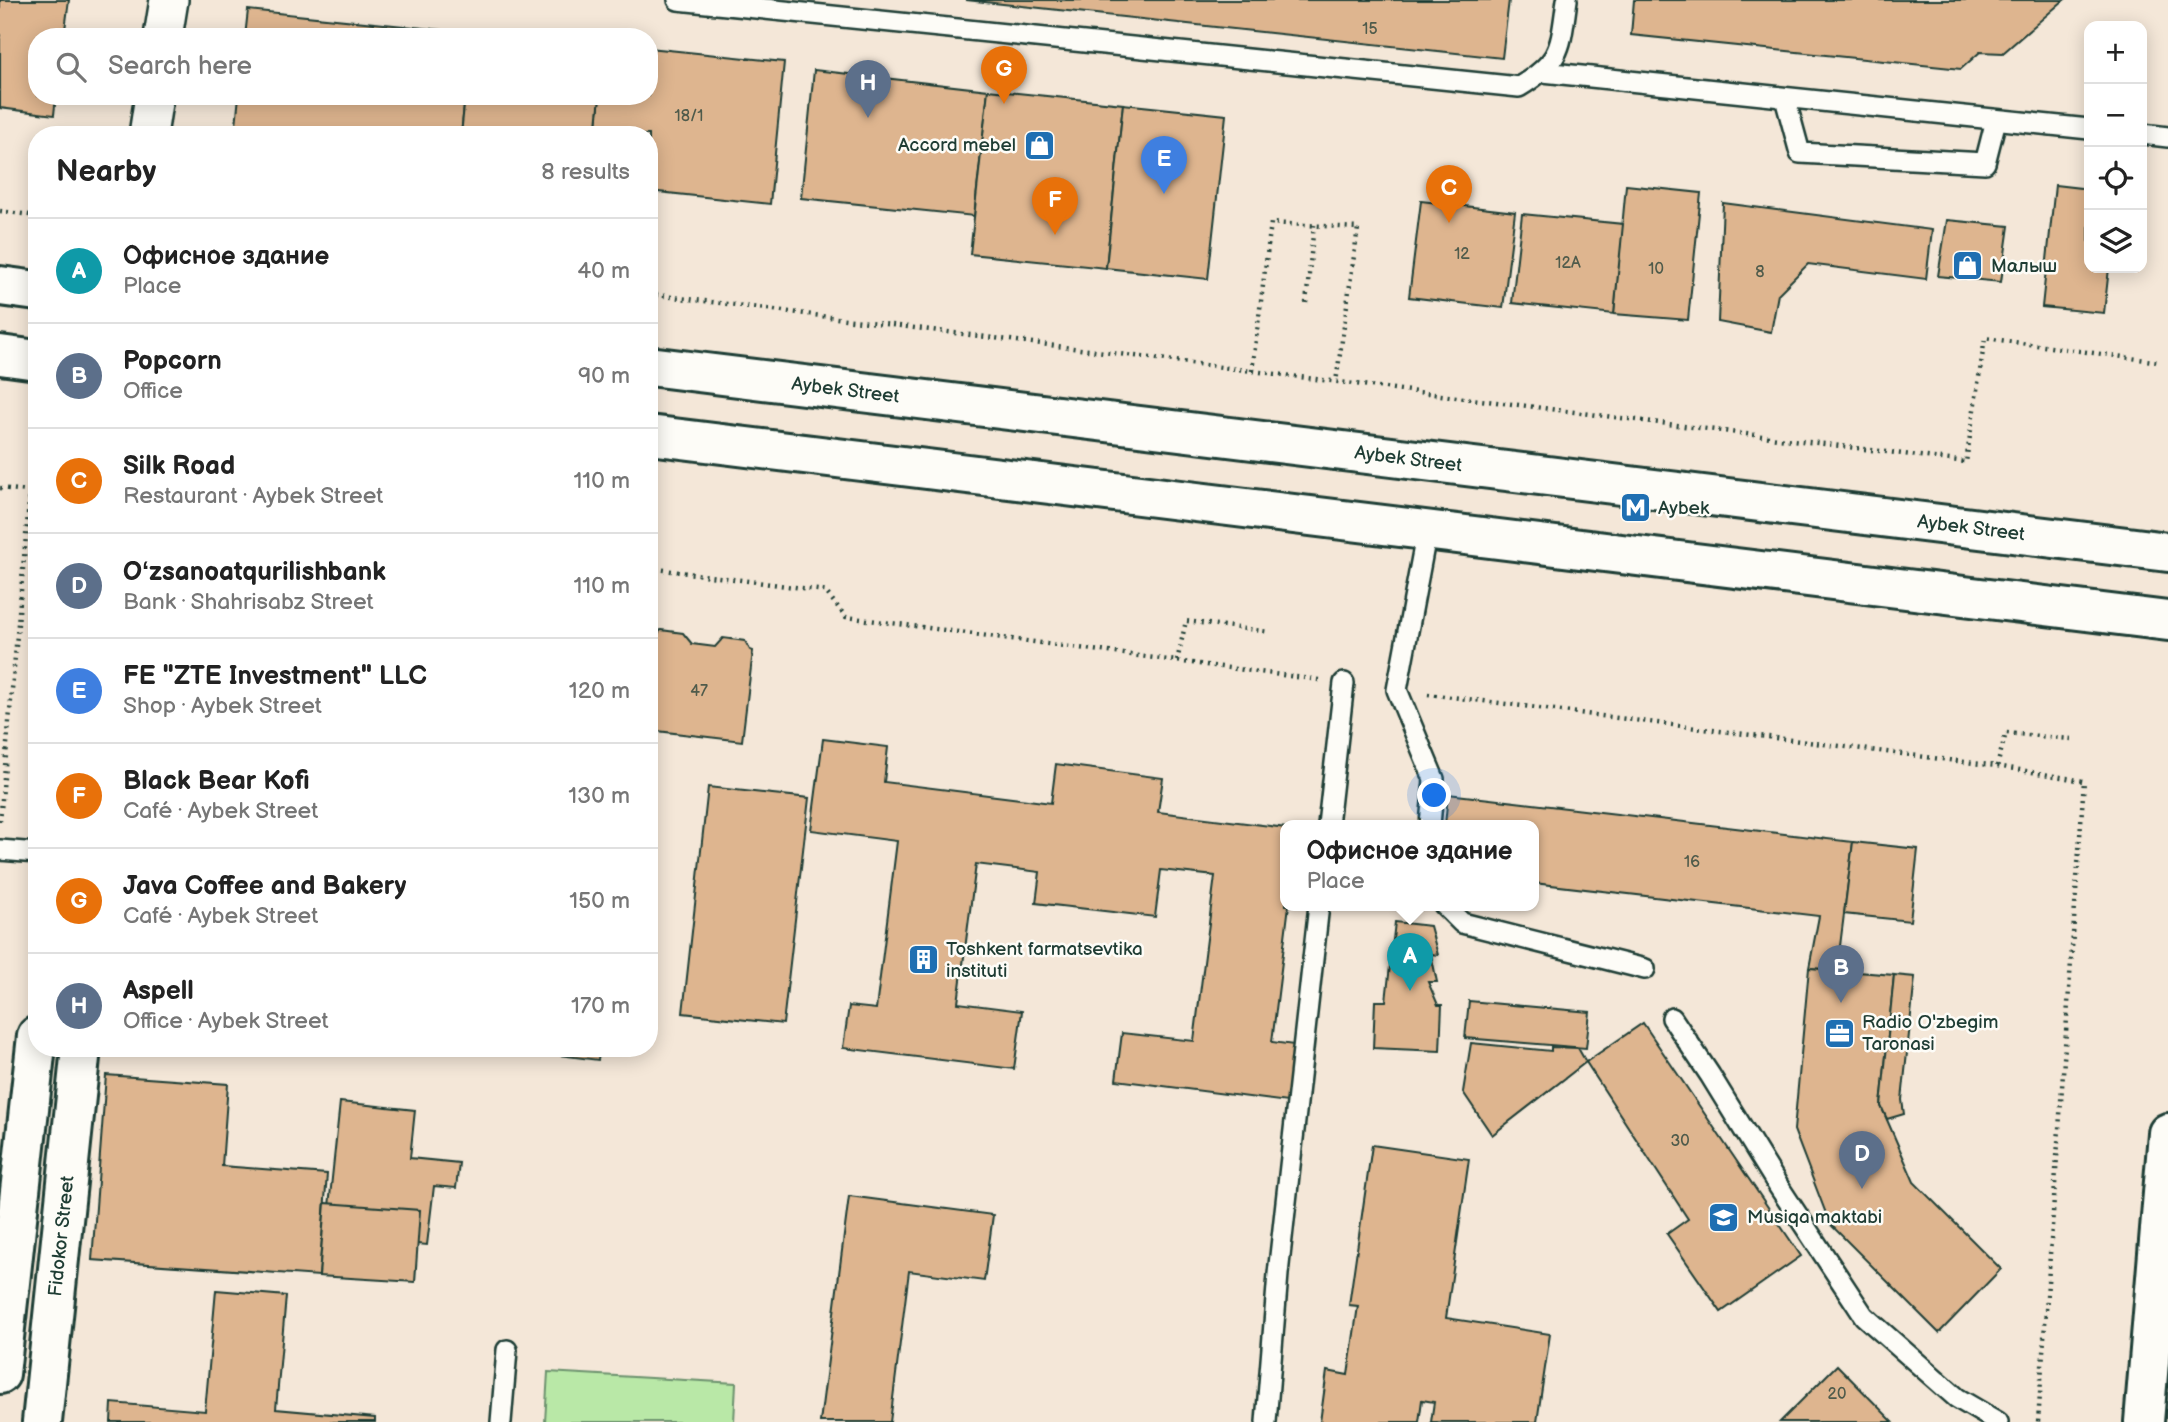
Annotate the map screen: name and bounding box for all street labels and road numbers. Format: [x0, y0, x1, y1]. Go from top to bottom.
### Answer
street label: Aybek Street [790, 372, 901, 408]
street label: Aybek Street [1353, 441, 1464, 477]
street label: Aybek Street [1916, 510, 2026, 546]
street label: Fidokor Street [44, 1174, 79, 1297]

